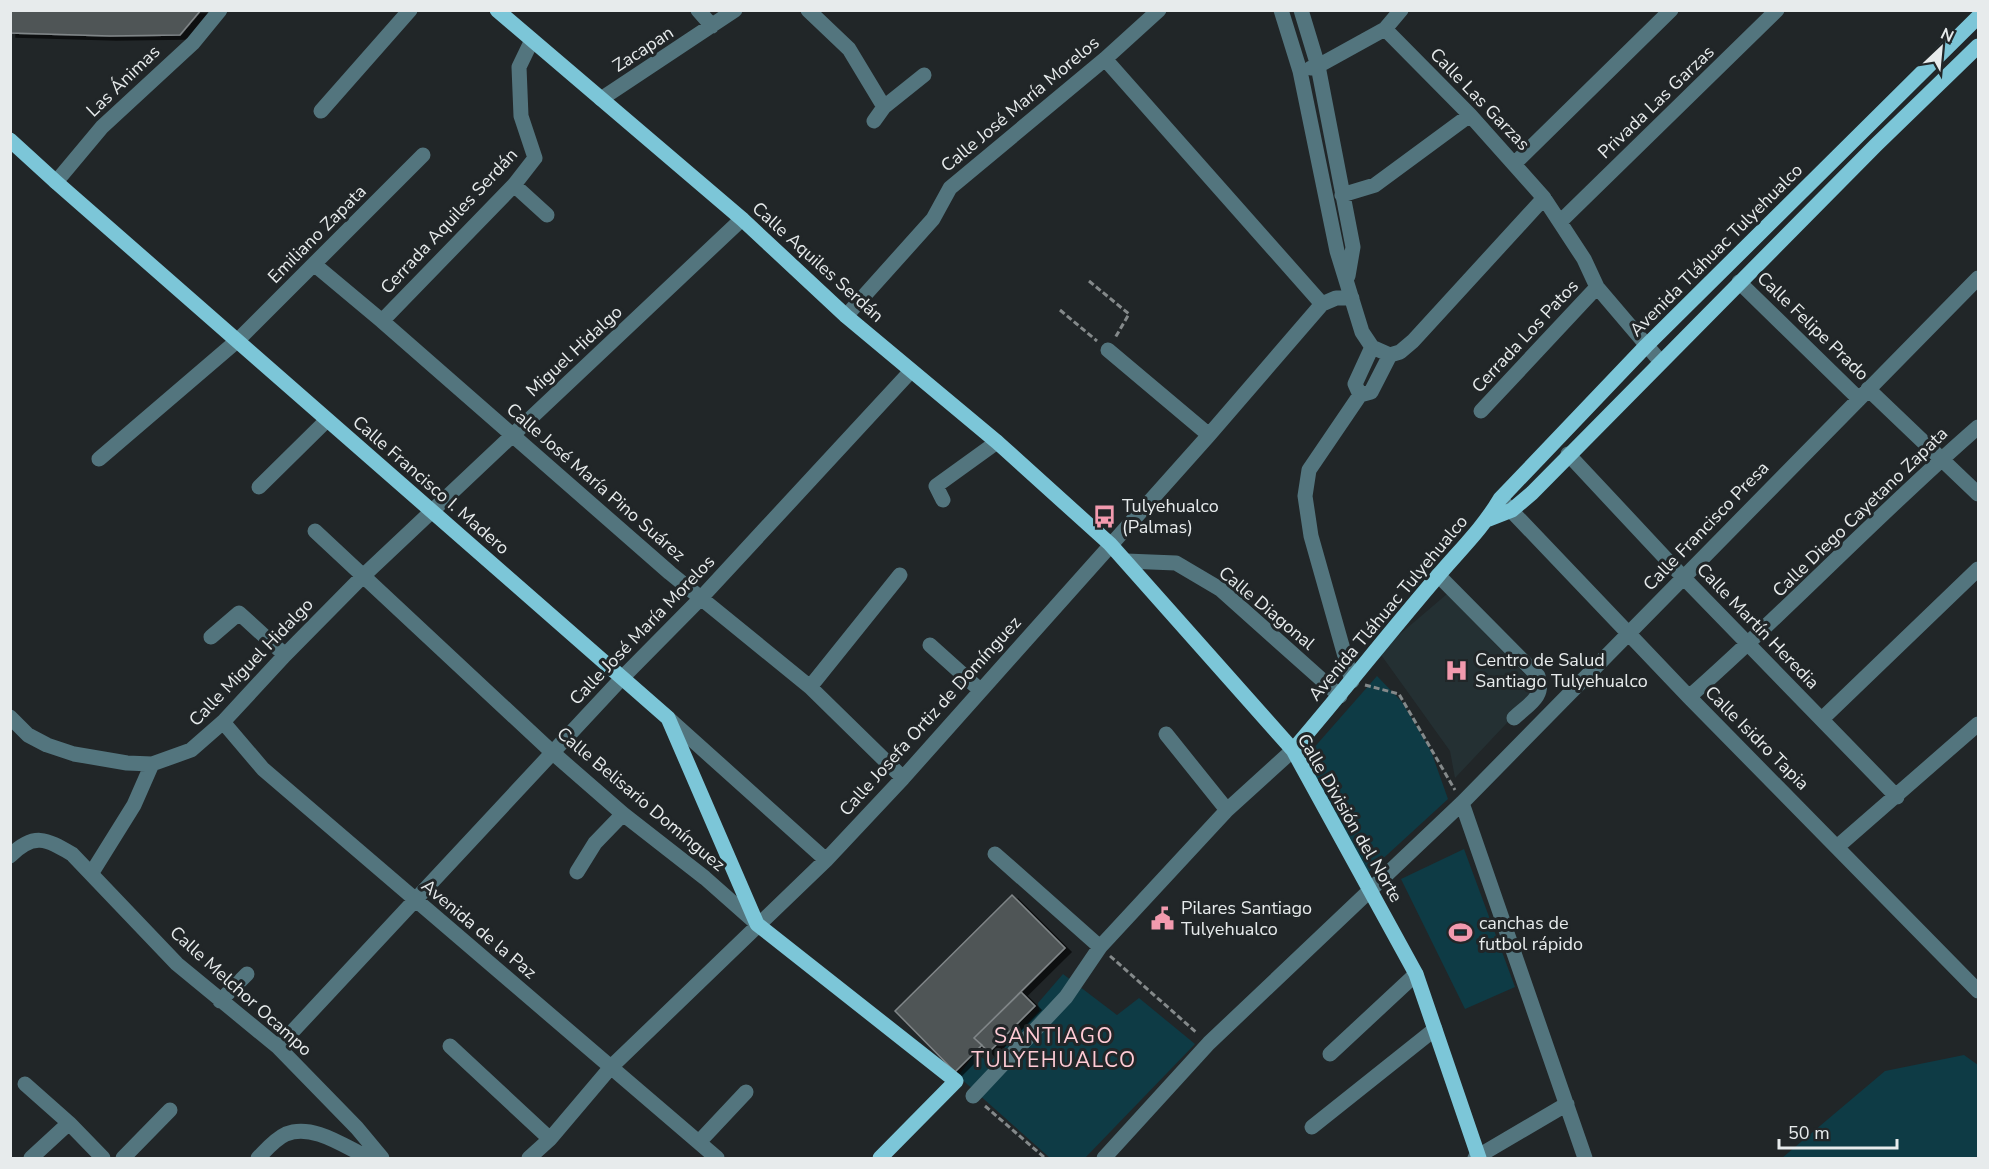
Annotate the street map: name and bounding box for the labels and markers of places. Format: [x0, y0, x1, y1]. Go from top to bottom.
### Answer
place label: Tulyehualco (Palmas) [1122, 494, 1219, 539]
bus stop icon: Tulyehualco (Palmas) [1091, 503, 1117, 529]
place label: Centro de Salud Santiago Tulyehualco [1475, 648, 1648, 693]
hospital icon: Centro de Salud Santiago Tulyehualco [1444, 657, 1470, 683]
place label: Pilares Santiago Tulyehualco [1181, 896, 1312, 941]
public building icon: Pilares Santiago Tulyehualco [1150, 905, 1176, 931]
place label: canchas de futbol rápido [1479, 911, 1583, 956]
sports icon: canchas de futbol rápido [1448, 920, 1474, 946]

